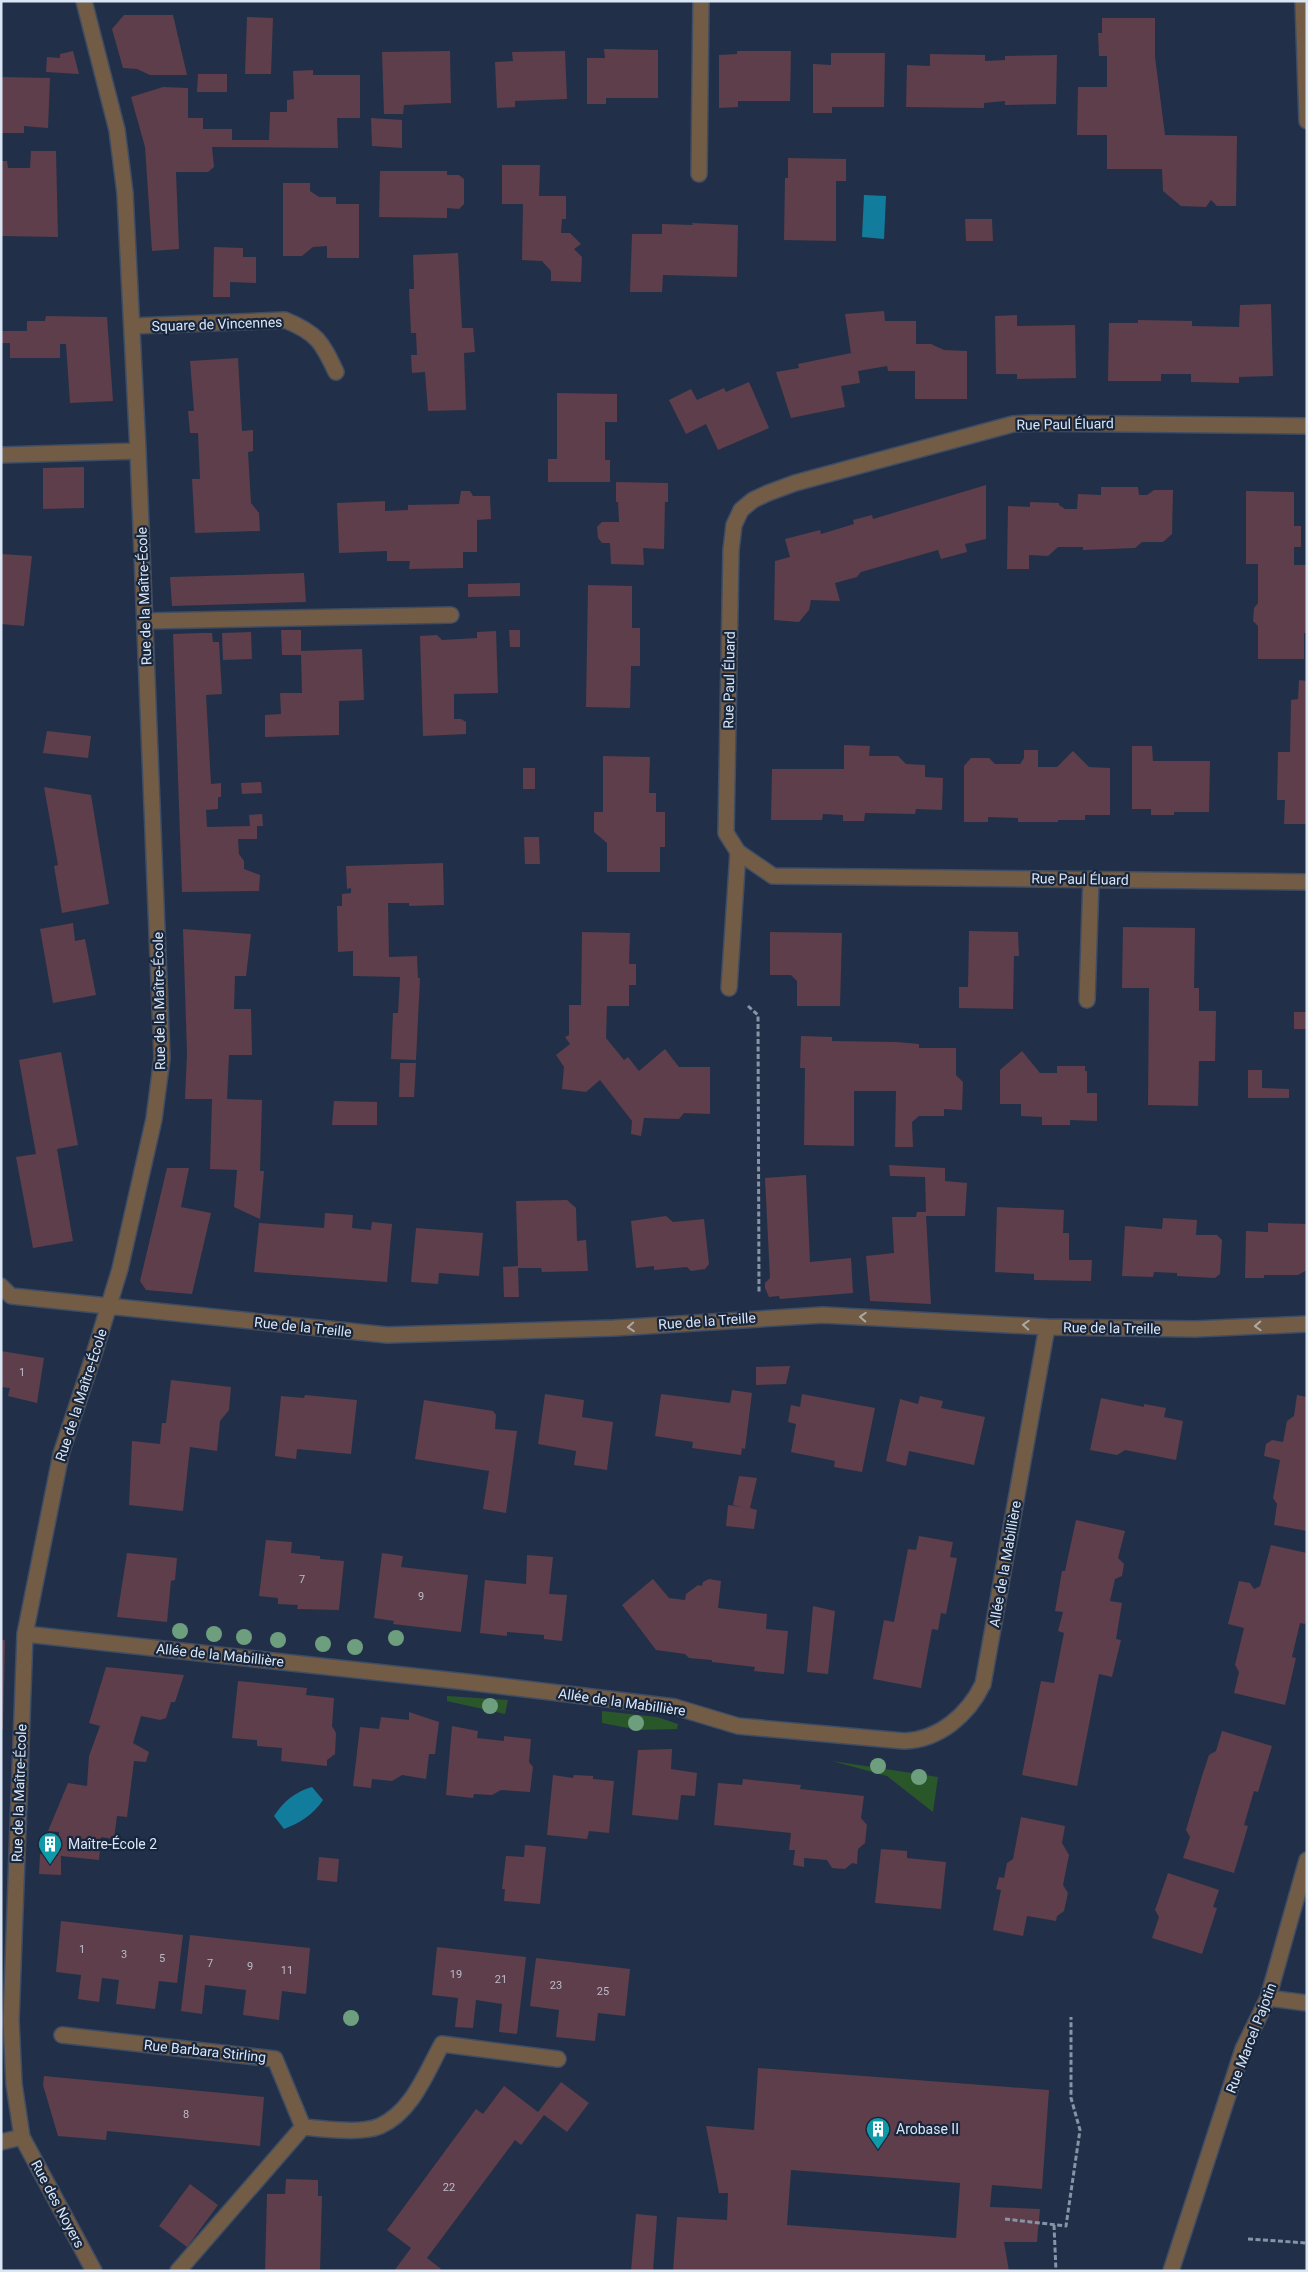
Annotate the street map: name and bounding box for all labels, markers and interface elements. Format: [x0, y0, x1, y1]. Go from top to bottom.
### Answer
street label: Square de Vincennes [151, 314, 283, 334]
street label: Rue Paul Éluard [1016, 414, 1114, 433]
street label: Rue de la Maître-École [133, 527, 154, 665]
street label: Rue Paul Éluard [719, 631, 738, 729]
street label: Rue Paul Éluard [1031, 869, 1129, 888]
street label: Rue de la Maître-École [149, 932, 168, 1070]
street label: Rue de la Treille [658, 1310, 756, 1332]
one-way arrow [859, 1312, 867, 1323]
street label: Rue de la Treille [254, 1314, 352, 1340]
street label: Rue de la Treille [1063, 1319, 1161, 1337]
one-way arrow [1021, 1320, 1029, 1331]
one-way arrow [627, 1321, 635, 1332]
one-way arrow [1254, 1321, 1262, 1332]
street label: Rue de la Maître-École [51, 1326, 110, 1463]
house number: 1 [19, 1366, 25, 1379]
street label: Allée de la Mabillière [986, 1499, 1024, 1629]
house number: 7 [299, 1573, 305, 1586]
house number: 9 [418, 1590, 424, 1603]
street label: Allée de la Mabillière [155, 1640, 285, 1670]
street label: Allée de la Mabillière [557, 1685, 687, 1719]
street label: Rue de la Maître-École [8, 1724, 29, 1862]
building icon: Maître-École 2 [37, 1831, 63, 1865]
place label: Maître-École 2 [68, 1835, 157, 1852]
house number: 1 [79, 1943, 85, 1956]
house number: 3 [121, 1948, 127, 1961]
house number: 5 [159, 1952, 165, 1965]
house number: 7 [207, 1957, 213, 1970]
house number: 9 [247, 1960, 253, 1973]
house number: 11 [281, 1964, 293, 1977]
house number: 19 [450, 1968, 462, 1981]
house number: 21 [495, 1973, 507, 1986]
house number: 23 [550, 1979, 562, 1992]
street label: Rue Marcel Pajotin [1223, 1981, 1279, 2095]
house number: 25 [597, 1985, 609, 1998]
street label: Rue Barbara Stirling [143, 2037, 267, 2065]
house number: 8 [183, 2108, 189, 2121]
building icon: Arobase II [865, 2116, 891, 2150]
place label: Arobase II [896, 2121, 959, 2137]
street label: Rue des Noyers [28, 2157, 88, 2251]
house number: 22 [443, 2181, 455, 2194]

